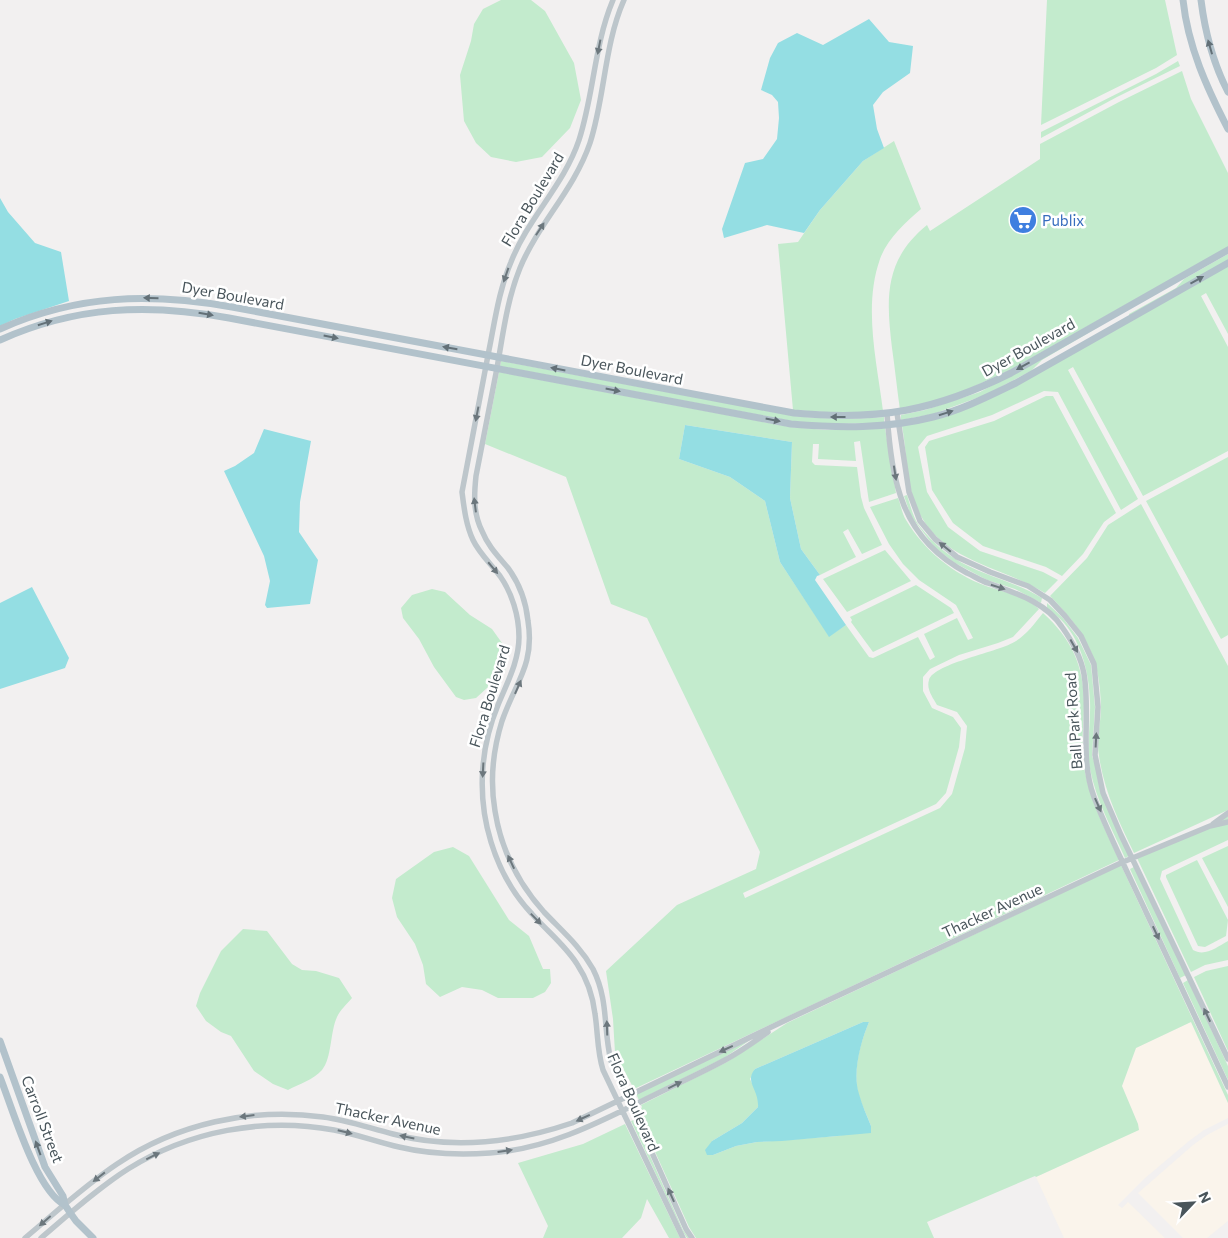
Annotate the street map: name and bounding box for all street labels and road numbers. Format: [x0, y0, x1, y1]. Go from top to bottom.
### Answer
street label: Flora Boulevard [497, 149, 567, 249]
street label: Dyer Boulevard [180, 277, 286, 313]
street label: Dyer Boulevard [978, 314, 1078, 380]
street label: Dyer Boulevard [579, 350, 685, 388]
street label: Flora Boulevard [465, 643, 513, 749]
street label: Ball Park Road [1061, 672, 1085, 770]
street label: Thacker Avenue [939, 879, 1045, 941]
street label: Flora Boulevard [604, 1050, 664, 1154]
street label: Carroll Street [18, 1073, 68, 1165]
street label: Thacker Avenue [333, 1098, 443, 1138]

